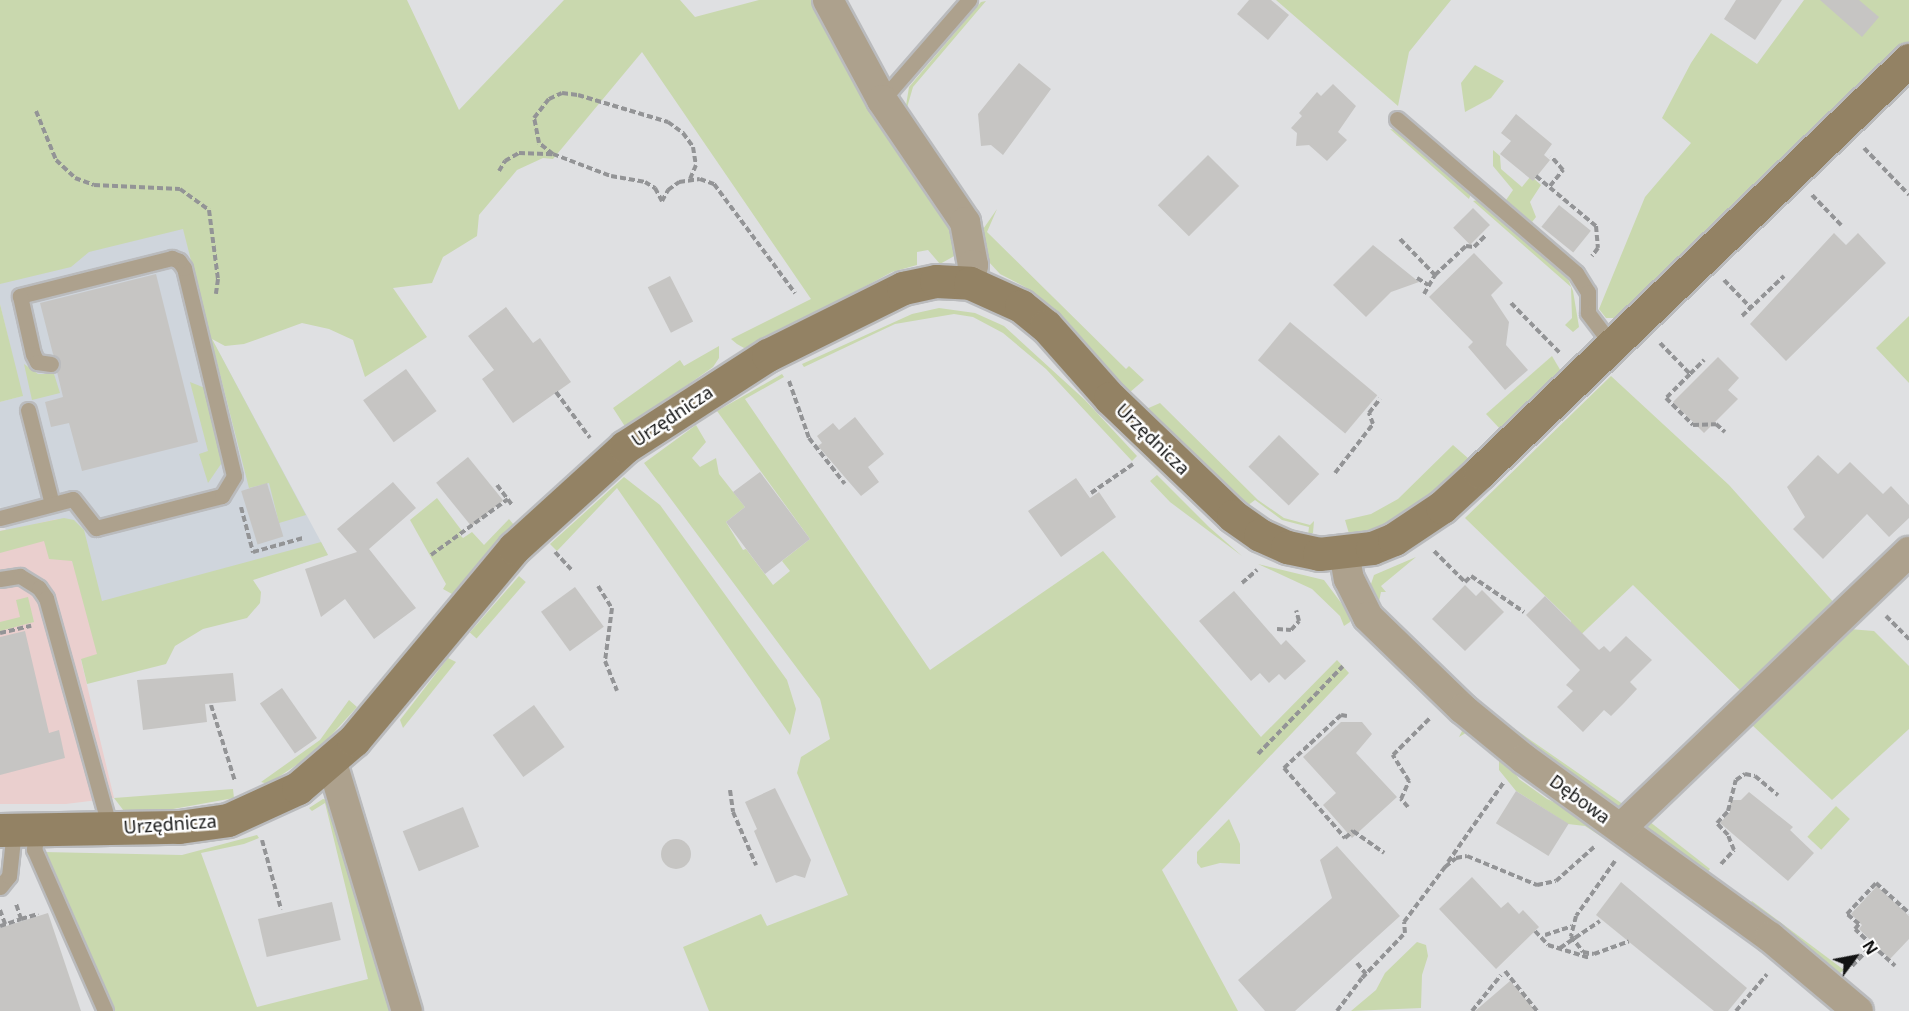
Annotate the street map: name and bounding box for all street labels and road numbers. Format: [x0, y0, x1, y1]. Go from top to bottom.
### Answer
street label: Urzędnicza [627, 381, 717, 451]
street label: Urzędnicza [1112, 399, 1194, 479]
street label: Dębowa [1546, 770, 1614, 828]
street label: Urzędnicza [123, 810, 217, 838]

